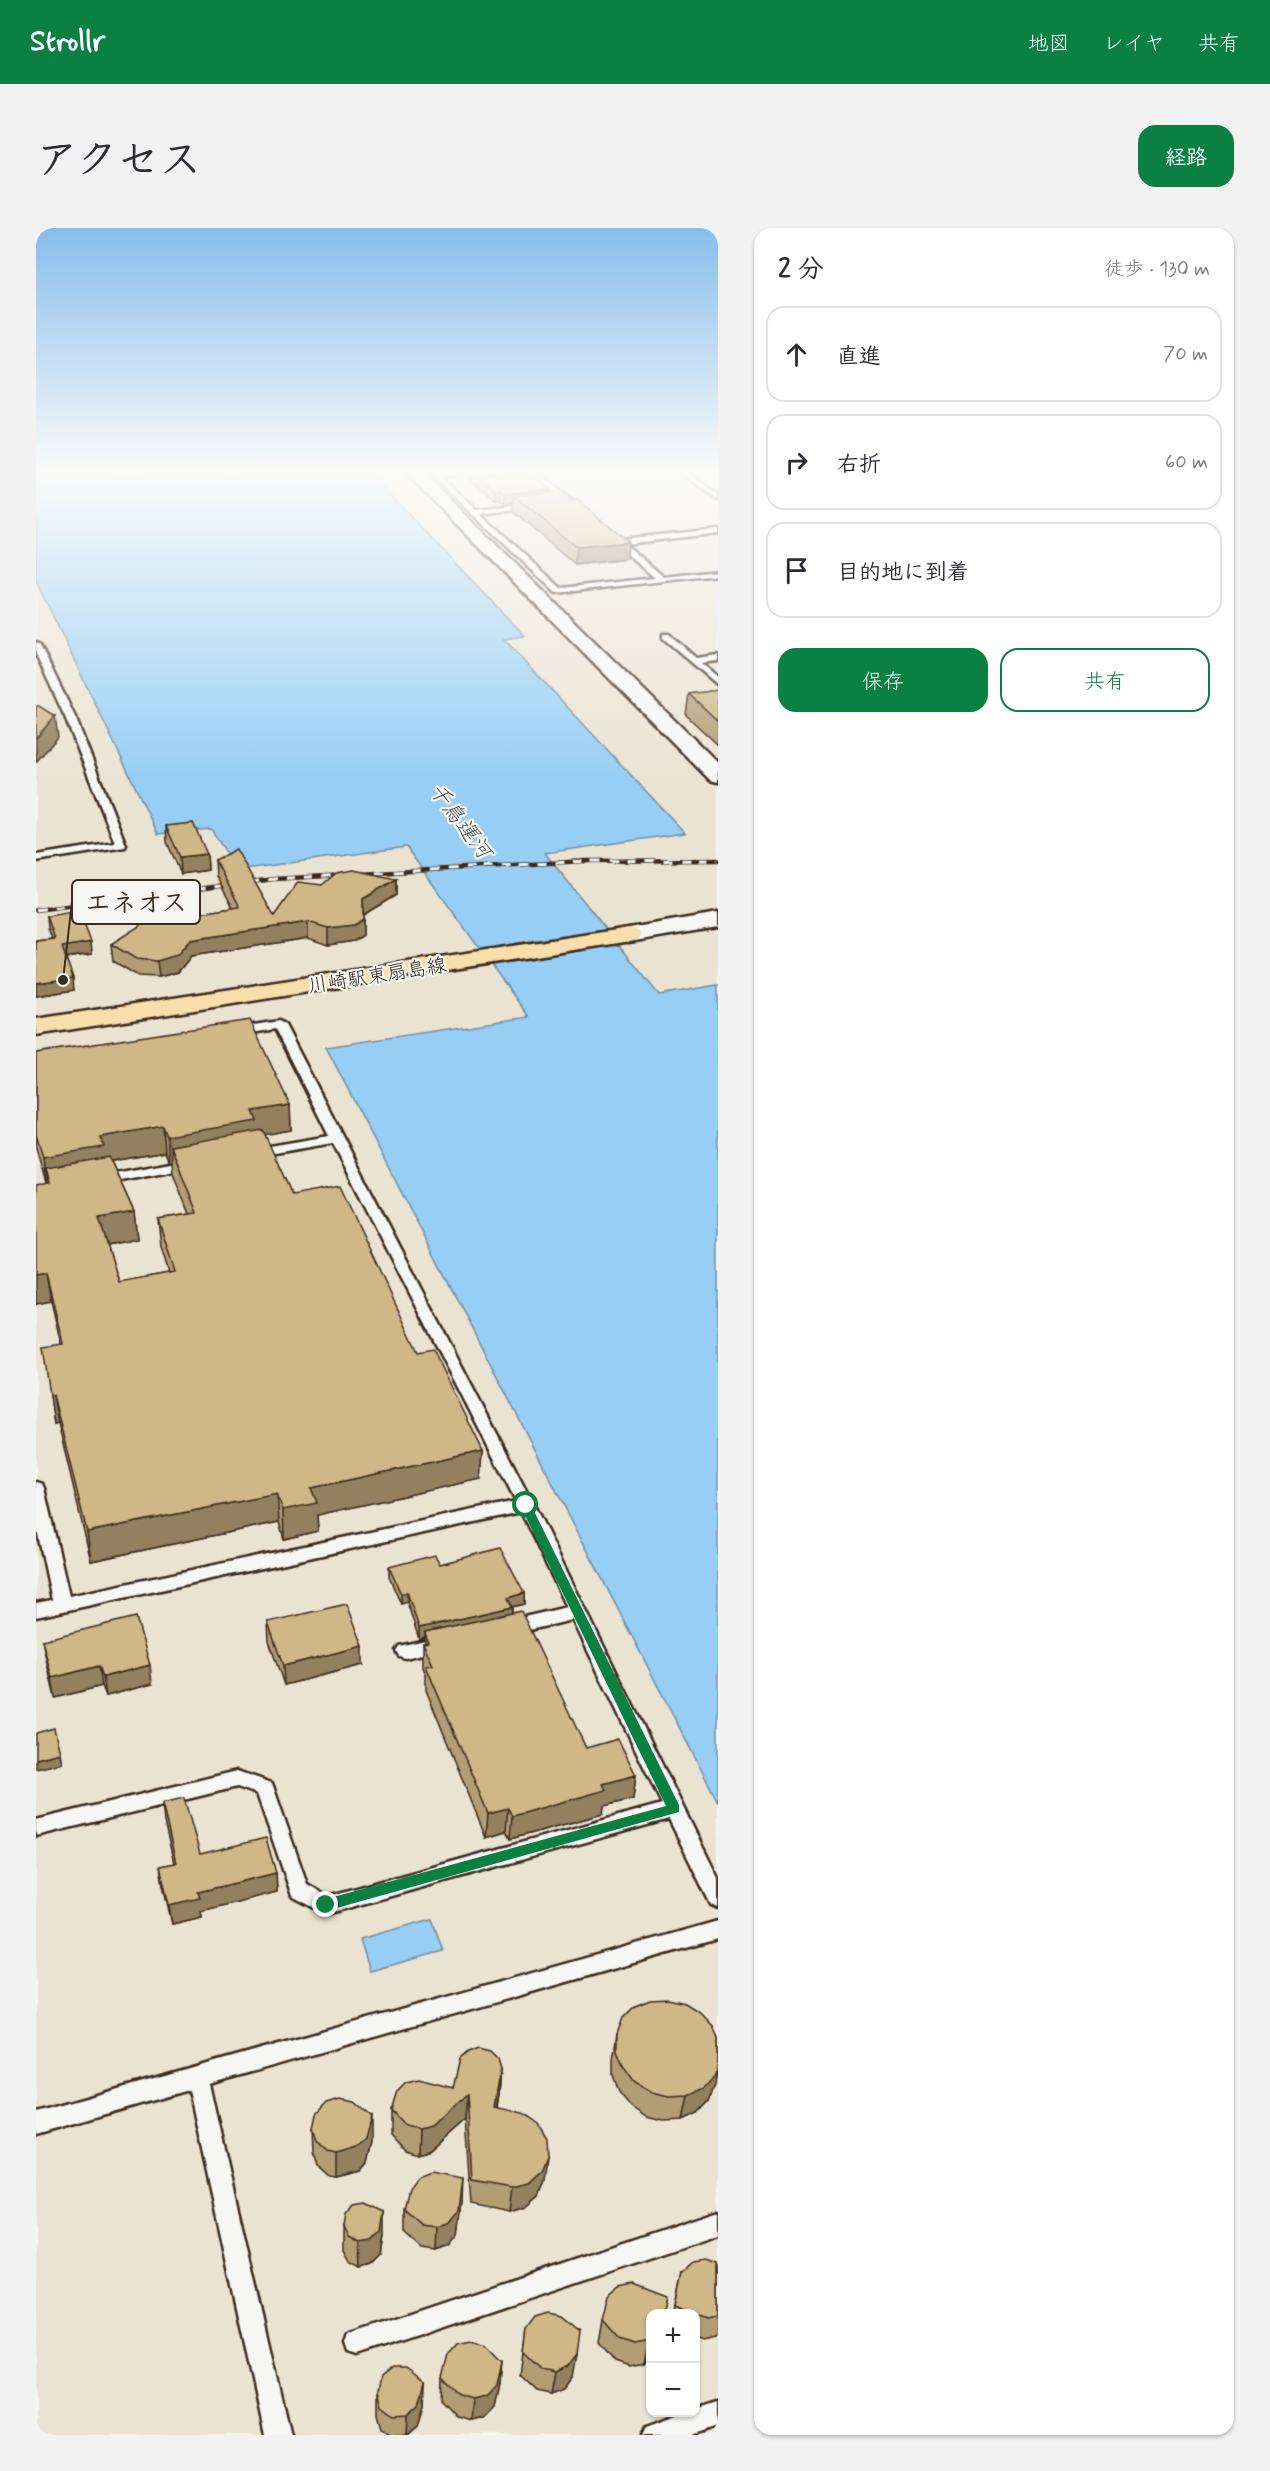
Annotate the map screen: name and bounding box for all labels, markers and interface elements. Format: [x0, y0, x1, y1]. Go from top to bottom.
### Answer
text: Strollr [30, 24, 105, 61]
text: 地図 [1028, 30, 1070, 58]
text: レイヤ [1103, 30, 1165, 58]
text: 共有 [1198, 30, 1240, 58]
button: 経路 [1138, 125, 1234, 187]
text: アクセス [36, 134, 201, 189]
text: 2 分 [778, 253, 824, 287]
text: 徒歩 · 130 m [1104, 256, 1210, 283]
icon: ahead [780, 338, 813, 371]
text: 70 m [1163, 341, 1208, 368]
text: 直進 [837, 343, 881, 371]
icon: right [780, 446, 813, 479]
text: 60 m [1165, 449, 1208, 476]
text: 右折 [837, 451, 881, 479]
icon: arrive [780, 554, 813, 587]
text: 目的地に到着 [837, 559, 969, 587]
button: 保存 [778, 648, 988, 712]
button: 共有 [1000, 648, 1210, 712]
water label: 千鳥運河 [422, 778, 499, 867]
callout: エネオス [72, 880, 200, 924]
text: エネオス [85, 887, 187, 921]
street label: 川崎駅東扇島線 [306, 952, 448, 1001]
route start [512, 1491, 538, 1517]
route end [312, 1891, 338, 1917]
map controls [646, 2309, 700, 2417]
button: + [646, 2309, 700, 2363]
button: − [646, 2363, 700, 2417]

